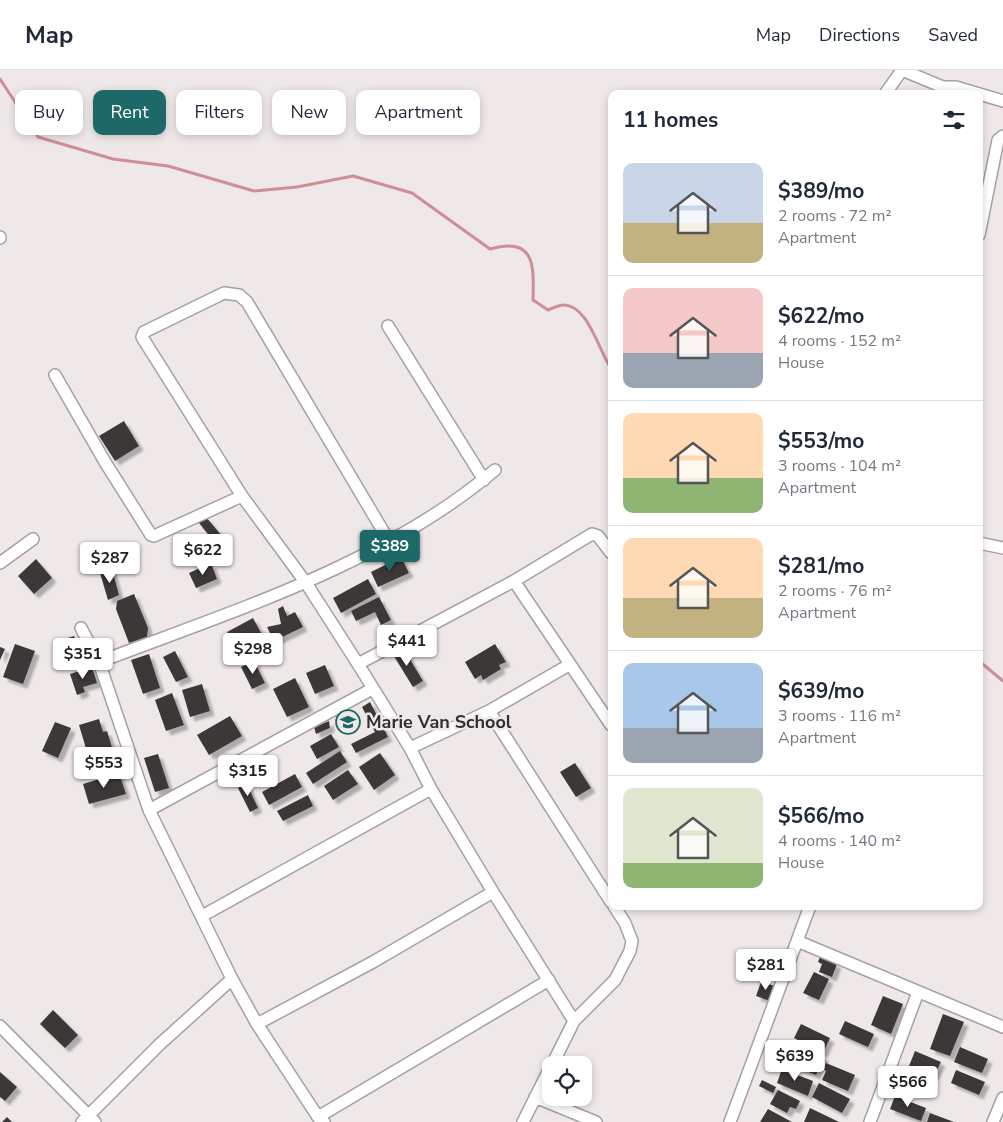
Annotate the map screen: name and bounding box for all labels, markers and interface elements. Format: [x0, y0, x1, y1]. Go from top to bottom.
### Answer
text: Map [25, 19, 73, 51]
text: Map [756, 23, 791, 47]
text: Directions [819, 23, 900, 47]
text: Saved [928, 23, 978, 47]
chip: Buy [15, 90, 83, 135]
chip: Rent [93, 90, 166, 135]
chip: Filters [176, 90, 262, 135]
chip: New [272, 90, 346, 135]
chip: Apartment [356, 90, 480, 135]
text: 11 homes [623, 106, 718, 134]
icon: filters [940, 106, 968, 134]
text: $389/mo [778, 177, 864, 205]
icon: home [663, 183, 723, 243]
text: 2 rooms · 72 m² [778, 205, 891, 227]
text: Apartment [778, 227, 856, 249]
text: $622/mo [778, 302, 864, 330]
icon: home [663, 308, 723, 368]
text: 4 rooms · 152 m² [778, 330, 901, 352]
text: House [778, 352, 824, 374]
text: $553/mo [778, 427, 864, 455]
icon: home [663, 433, 723, 493]
text: 3 rooms · 104 m² [778, 455, 901, 477]
text: Apartment [778, 477, 856, 499]
pin: $389 [360, 530, 420, 572]
pin: $622 [173, 534, 233, 576]
text: $389 [371, 535, 409, 557]
text: $622 [184, 539, 222, 561]
pin: $287 [80, 542, 140, 584]
text: $287 [91, 547, 129, 569]
text: $281/mo [778, 552, 864, 580]
icon: home [663, 558, 723, 618]
text: 2 rooms · 76 m² [778, 580, 891, 602]
text: Apartment [778, 602, 856, 624]
pin: $441 [377, 624, 437, 667]
text: $441 [388, 630, 426, 652]
pin: $298 [223, 632, 283, 675]
pin: $351 [53, 638, 113, 680]
text: $298 [234, 638, 272, 660]
text: $351 [64, 643, 102, 665]
text: $639/mo [778, 677, 864, 705]
icon: home [663, 683, 723, 743]
text: 3 rooms · 116 m² [778, 705, 901, 727]
school or university icon: Marie Van School [335, 709, 361, 735]
place label: Marie Van School [366, 710, 512, 734]
text: Apartment [778, 727, 856, 749]
pin: $553 [74, 746, 134, 789]
text: $553 [85, 752, 123, 774]
pin: $315 [218, 754, 278, 797]
text: $315 [229, 760, 267, 782]
text: $566/mo [778, 802, 864, 830]
icon: home [663, 808, 723, 868]
text: 4 rooms · 140 m² [778, 830, 901, 852]
text: House [778, 852, 824, 874]
pin: $281 [736, 948, 796, 991]
text: $281 [747, 954, 785, 976]
pin: $639 [765, 1040, 825, 1082]
text: $639 [776, 1045, 814, 1067]
map controls [542, 1056, 592, 1106]
button: locate [542, 1056, 592, 1106]
pin: $566 [878, 1066, 938, 1108]
text: $566 [889, 1071, 927, 1093]

